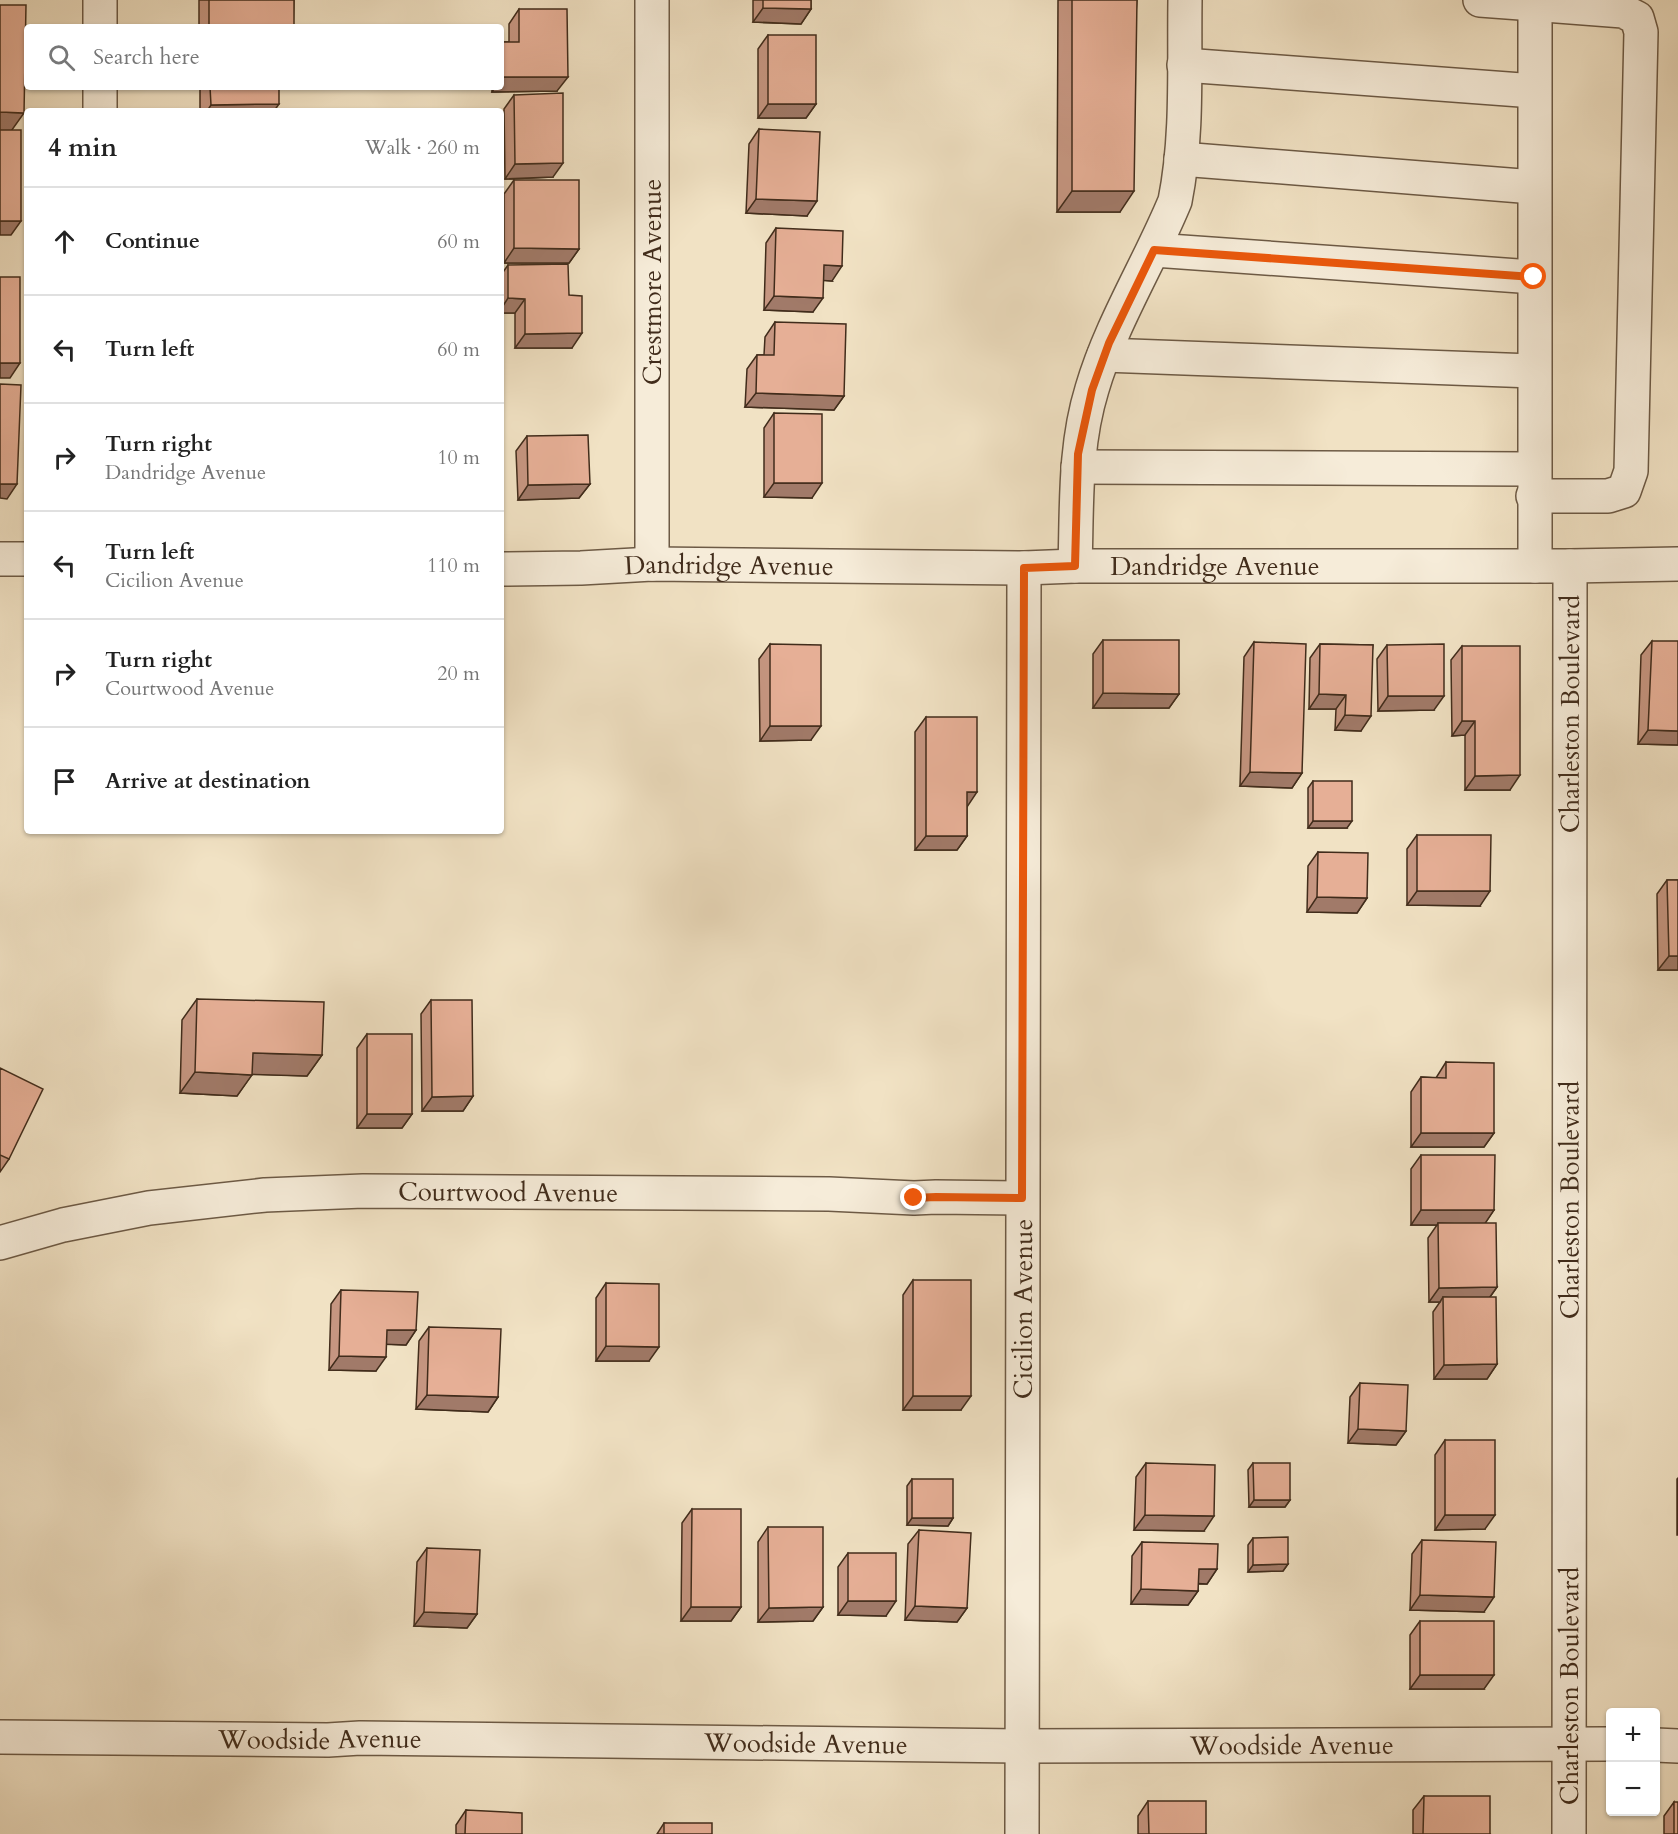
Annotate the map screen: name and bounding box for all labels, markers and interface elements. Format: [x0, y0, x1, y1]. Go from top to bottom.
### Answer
search box [24, 24, 504, 90]
icon: search [45, 41, 78, 74]
text: Search here [93, 42, 200, 72]
text: 4 min [48, 130, 117, 165]
text: Walk · 260 m [365, 134, 480, 161]
street label: Crestmore Avenue [635, 179, 670, 385]
icon: ahead [48, 225, 81, 258]
text: Continue [105, 226, 200, 256]
text: 60 m [437, 228, 480, 255]
route start [1520, 263, 1546, 289]
icon: left [48, 333, 81, 366]
text: Turn left [105, 334, 194, 364]
text: 60 m [437, 336, 480, 363]
text: Turn right [105, 429, 212, 459]
icon: right [48, 441, 81, 474]
text: 10 m [437, 444, 480, 471]
text: Dandridge Avenue [105, 459, 266, 486]
text: Turn left [105, 537, 194, 567]
street label: Dandridge Avenue [623, 547, 834, 584]
icon: left [48, 549, 81, 582]
street label: Dandridge Avenue [1110, 549, 1320, 584]
text: 110 m [427, 552, 480, 579]
text: Cicilion Avenue [105, 567, 244, 594]
street label: Charleston Boulevard [1553, 595, 1588, 833]
text: Turn right [105, 645, 212, 675]
icon: right [48, 657, 81, 690]
text: 20 m [437, 660, 480, 687]
text: Courtwood Avenue [105, 675, 274, 702]
icon: arrive [48, 765, 81, 798]
text: Arrive at destination [105, 766, 310, 796]
street label: Charleston Boulevard [1552, 1081, 1588, 1319]
street label: Courtwood Avenue [398, 1174, 618, 1211]
route end [900, 1184, 926, 1210]
street label: Cicilion Avenue [1006, 1219, 1041, 1399]
street label: Charleston Boulevard [1552, 1567, 1587, 1805]
map controls [1606, 1708, 1660, 1816]
button: + [1606, 1708, 1660, 1762]
street label: Woodside Avenue [217, 1721, 422, 1758]
street label: Woodside Avenue [703, 1725, 908, 1763]
street label: Woodside Avenue [1189, 1728, 1394, 1763]
button: − [1606, 1762, 1660, 1816]

